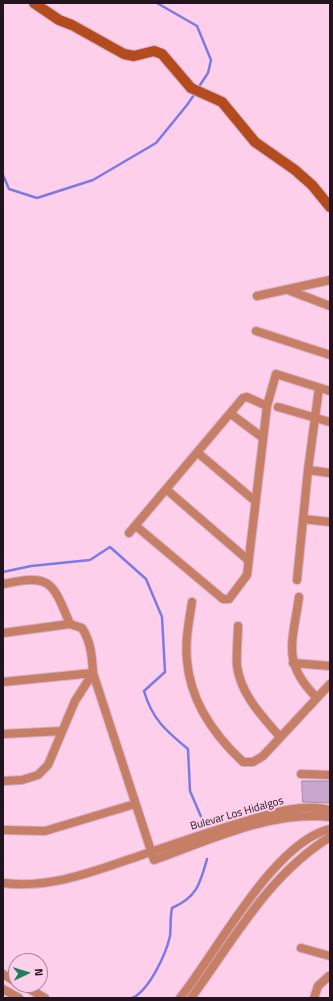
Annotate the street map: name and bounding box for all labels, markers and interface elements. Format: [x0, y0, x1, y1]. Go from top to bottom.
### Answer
street label: Bulevar Los Hidalgos [189, 794, 285, 834]
north arrow [8, 953, 48, 993]
text: N [31, 968, 47, 977]

